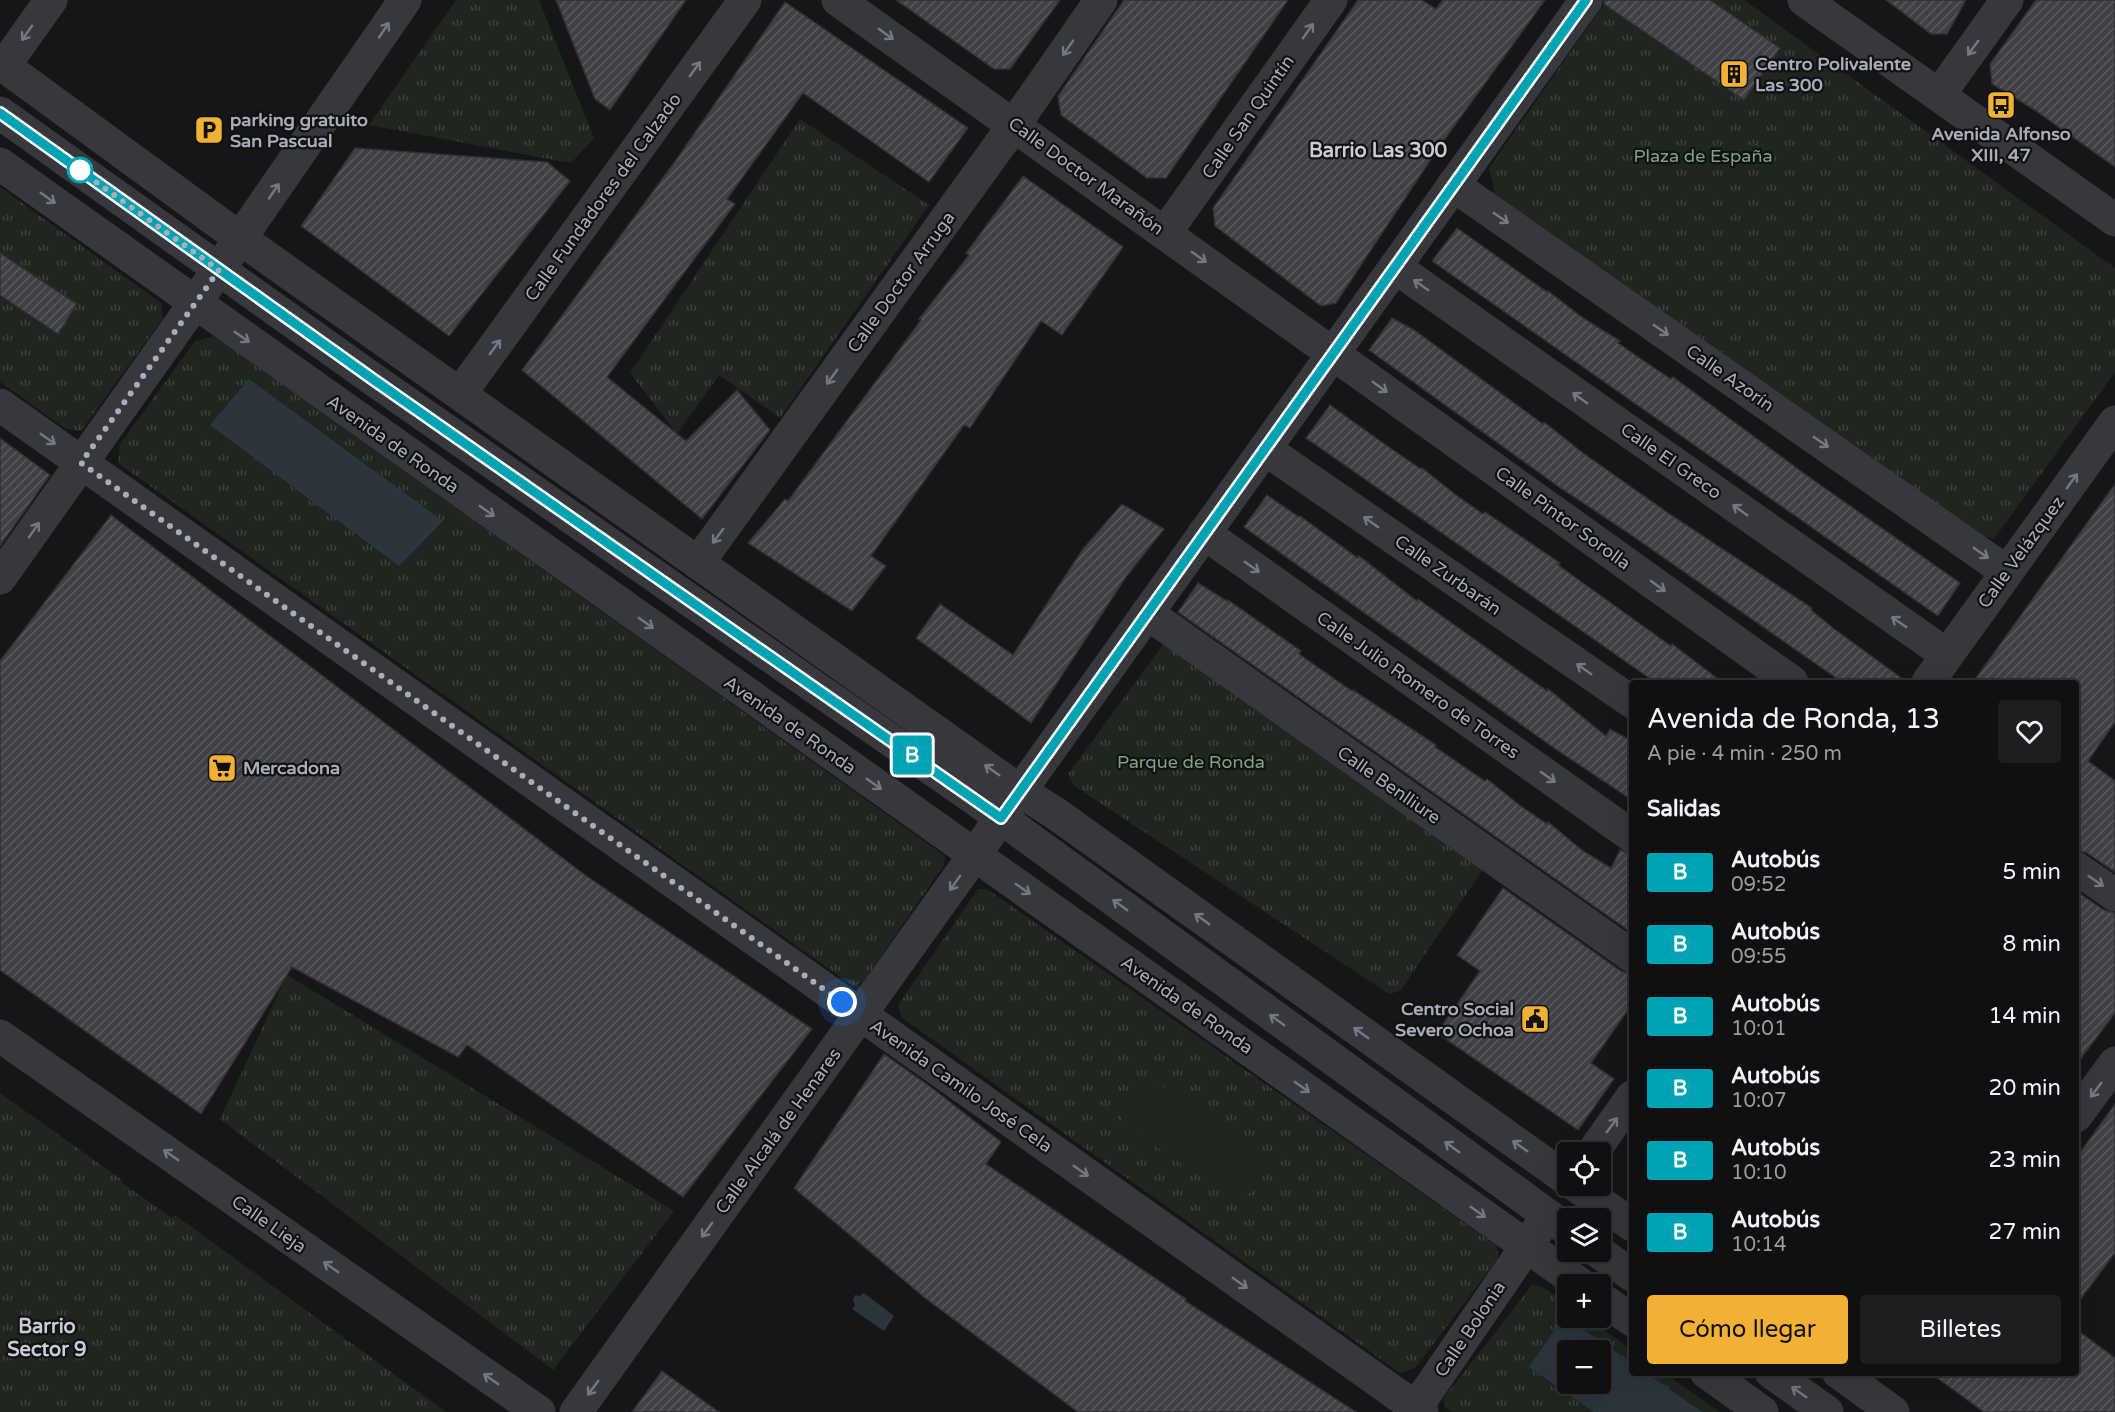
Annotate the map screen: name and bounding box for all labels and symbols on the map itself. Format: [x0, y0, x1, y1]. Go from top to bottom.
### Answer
one-way arrow [378, 22, 390, 38]
one-way arrow [21, 24, 33, 41]
one-way arrow [1302, 24, 1315, 40]
one-way arrow [878, 28, 894, 40]
one-way arrow [1062, 39, 1074, 56]
one-way arrow [1967, 39, 1979, 55]
street label: Calle San Quintín [1197, 51, 1299, 183]
place label: Centro Polivalente Las 300 [1755, 53, 1911, 96]
building icon: Centro Polivalente Las 300 [1718, 58, 1750, 90]
one-way arrow [689, 62, 701, 78]
street label: Calle Fundadores del Calzado [520, 89, 686, 305]
bus stop icon: Avenida Alfonso XIII, 47 [1985, 89, 2017, 121]
place label: parking gratuito San Pascual [230, 109, 368, 152]
street label: Calle Doctor Marañón [1004, 112, 1168, 240]
parking icon: parking gratuito San Pascual [193, 114, 225, 146]
place label: Avenida Alfonso XIII, 47 [1931, 123, 2071, 166]
district label: Barrio Las 300 [1309, 139, 1447, 163]
park label: Plaza de España [1633, 145, 1773, 167]
unlabelled marker [67, 157, 93, 183]
one-way arrow [268, 183, 280, 199]
one-way arrow [39, 192, 55, 204]
street label: Calle Doctor Arruga [842, 207, 960, 357]
one-way arrow [1493, 212, 1509, 224]
one-way arrow [1190, 251, 1206, 263]
one-way arrow [1413, 279, 1429, 292]
one-way arrow [1653, 324, 1669, 336]
one-way arrow [234, 331, 250, 343]
one-way arrow [488, 339, 501, 355]
street label: Calle Azorín [1682, 340, 1778, 416]
one-way arrow [826, 369, 839, 385]
one-way arrow [1372, 381, 1388, 393]
street label: Avenida de Ronda [323, 390, 463, 498]
one-way arrow [1573, 392, 1589, 404]
street label: Calle El Greco [1616, 418, 1726, 504]
one-way arrow [39, 433, 55, 445]
one-way arrow [1812, 436, 1829, 448]
street label: Calle Pintor Sorolla [1491, 462, 1635, 574]
one-way arrow [2066, 474, 2079, 490]
street label: Calle Velázquez [1973, 492, 2069, 612]
one-way arrow [479, 504, 495, 517]
one-way arrow [1732, 504, 1748, 516]
one-way arrow [1364, 516, 1380, 528]
one-way arrow [28, 522, 40, 539]
one-way arrow [712, 527, 724, 543]
street label: Calle Zurbarán [1390, 530, 1506, 620]
one-way arrow [1972, 547, 1988, 559]
one-way arrow [1243, 561, 1259, 573]
one-way arrow [1650, 580, 1666, 592]
street label: Calle Julio Romero de Torres [1312, 606, 1524, 764]
one-way arrow [1892, 616, 1908, 628]
one-way arrow [638, 617, 654, 629]
one-way arrow [1575, 662, 1592, 675]
street label: Avenida de Ronda [720, 671, 860, 779]
line badge: B [892, 736, 932, 774]
street label: Calle Benlliure [1333, 741, 1445, 829]
park label: Parque de Ronda [1117, 751, 1265, 773]
supermarket icon: Mercadona [206, 752, 238, 784]
place label: Mercadona [243, 757, 340, 779]
one-way arrow [984, 764, 1000, 777]
one-way arrow [1540, 771, 1556, 783]
one-way arrow [866, 778, 882, 790]
one-way arrow [949, 875, 961, 891]
one-way arrow [2087, 875, 2103, 887]
one-way arrow [1014, 883, 1030, 895]
one-way arrow [1112, 899, 1128, 911]
one-way arrow [1195, 913, 1211, 925]
street label: Avenida de Ronda [1117, 951, 1257, 1059]
your location [827, 987, 857, 1017]
place label: Centro Social Severo Ochoa [1395, 998, 1514, 1041]
public building icon: Centro Social Severo Ochoa [1519, 1003, 1551, 1035]
one-way arrow [1270, 1014, 1286, 1026]
street label: Avenida Camilo José Cela [866, 1015, 1056, 1157]
one-way arrow [1353, 1027, 1369, 1039]
street label: Calle Alcalá de Henares [710, 1044, 846, 1218]
one-way arrow [1293, 1081, 1309, 1093]
one-way arrow [2089, 1081, 2102, 1097]
one-way arrow [1606, 1117, 1619, 1133]
one-way arrow [1512, 1140, 1528, 1152]
one-way arrow [1445, 1141, 1461, 1153]
one-way arrow [163, 1149, 180, 1161]
one-way arrow [1072, 1165, 1088, 1177]
street label: Calle Lieja [227, 1190, 311, 1258]
one-way arrow [1469, 1206, 1485, 1218]
one-way arrow [701, 1221, 714, 1237]
one-way arrow [323, 1261, 339, 1273]
one-way arrow [1231, 1277, 1248, 1289]
street label: Calle Bolonia [1430, 1277, 1510, 1381]
district label: Barrio Sector 9 [7, 1315, 87, 1362]
one-way arrow [483, 1372, 499, 1385]
one-way arrow [587, 1380, 600, 1396]
one-way arrow [1791, 1386, 1807, 1398]

